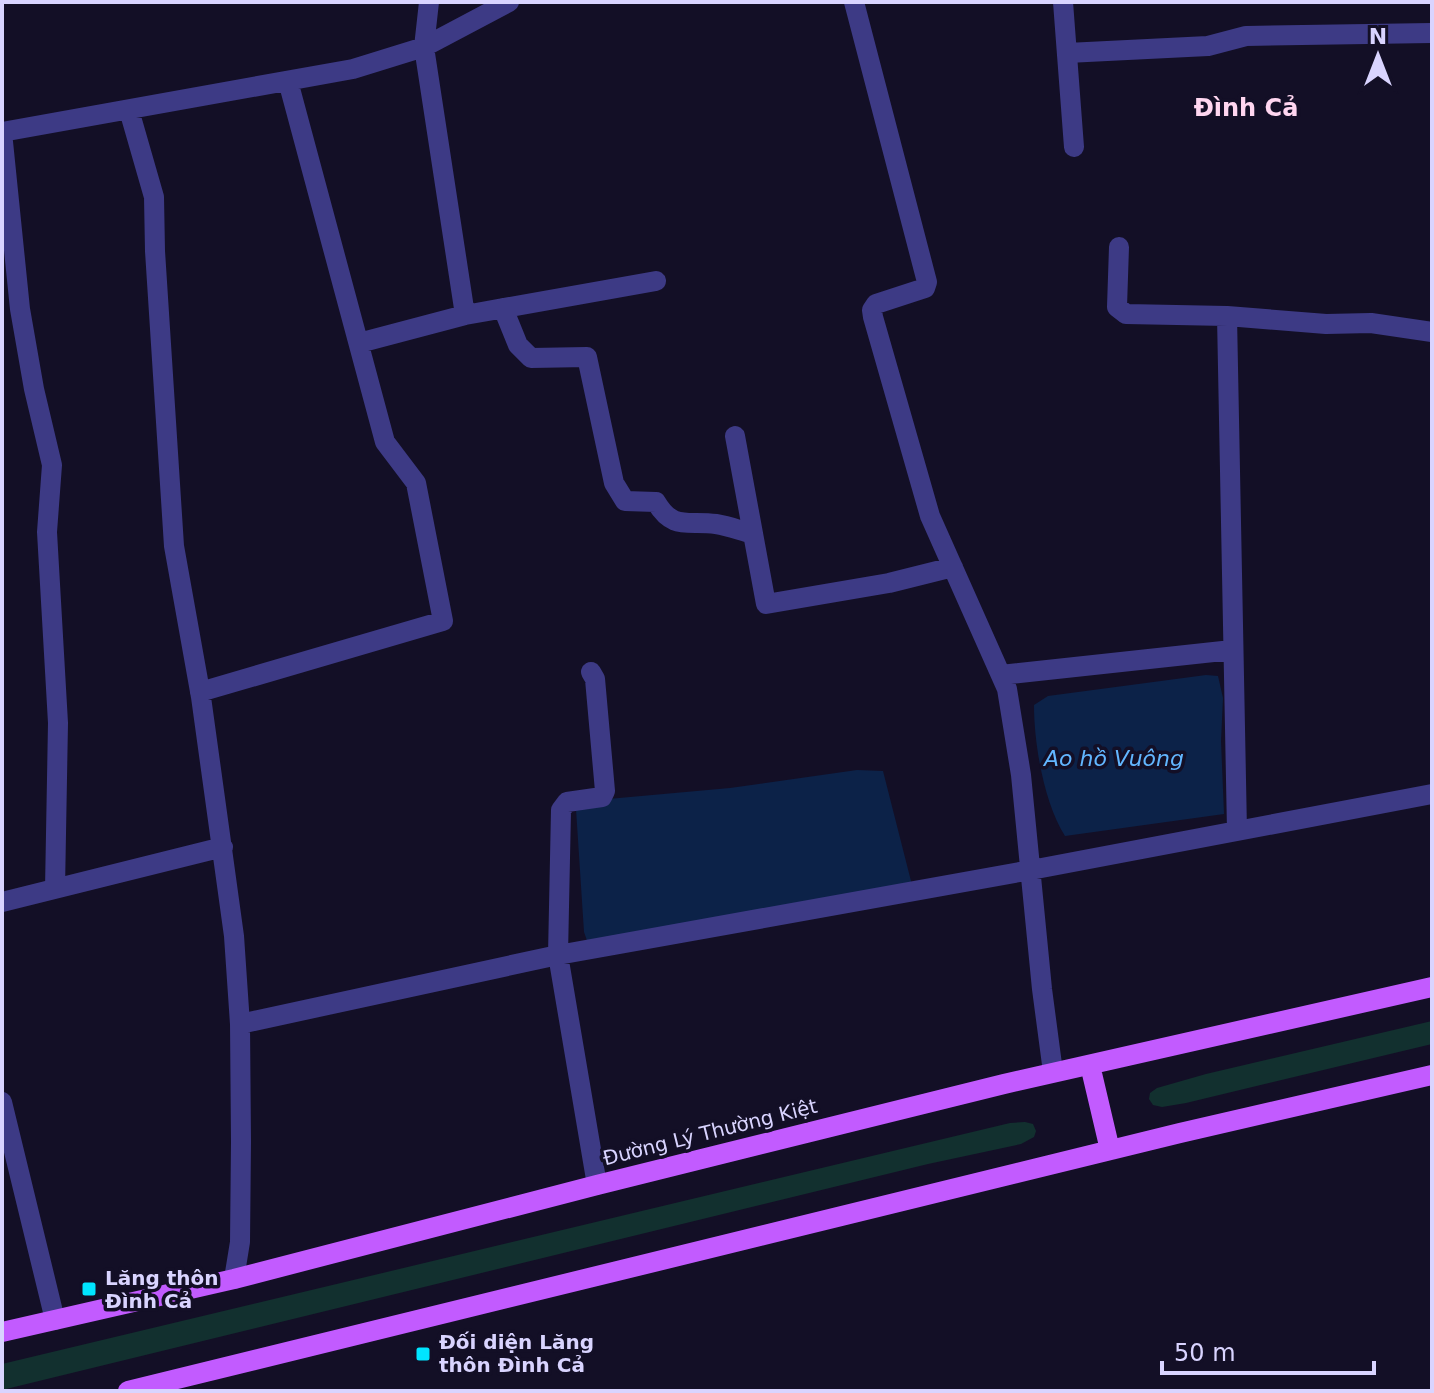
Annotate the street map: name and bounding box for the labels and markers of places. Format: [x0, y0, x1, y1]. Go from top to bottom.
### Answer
place label: Lăng thôn Đình Cả [105, 1266, 219, 1313]
marker: Lăng thôn Đình Cả [80, 1280, 98, 1298]
place label: Đối diện Lăng thôn Đình Cả [439, 1330, 594, 1377]
marker: Đối diện Lăng thôn Đình Cả [414, 1345, 432, 1363]

